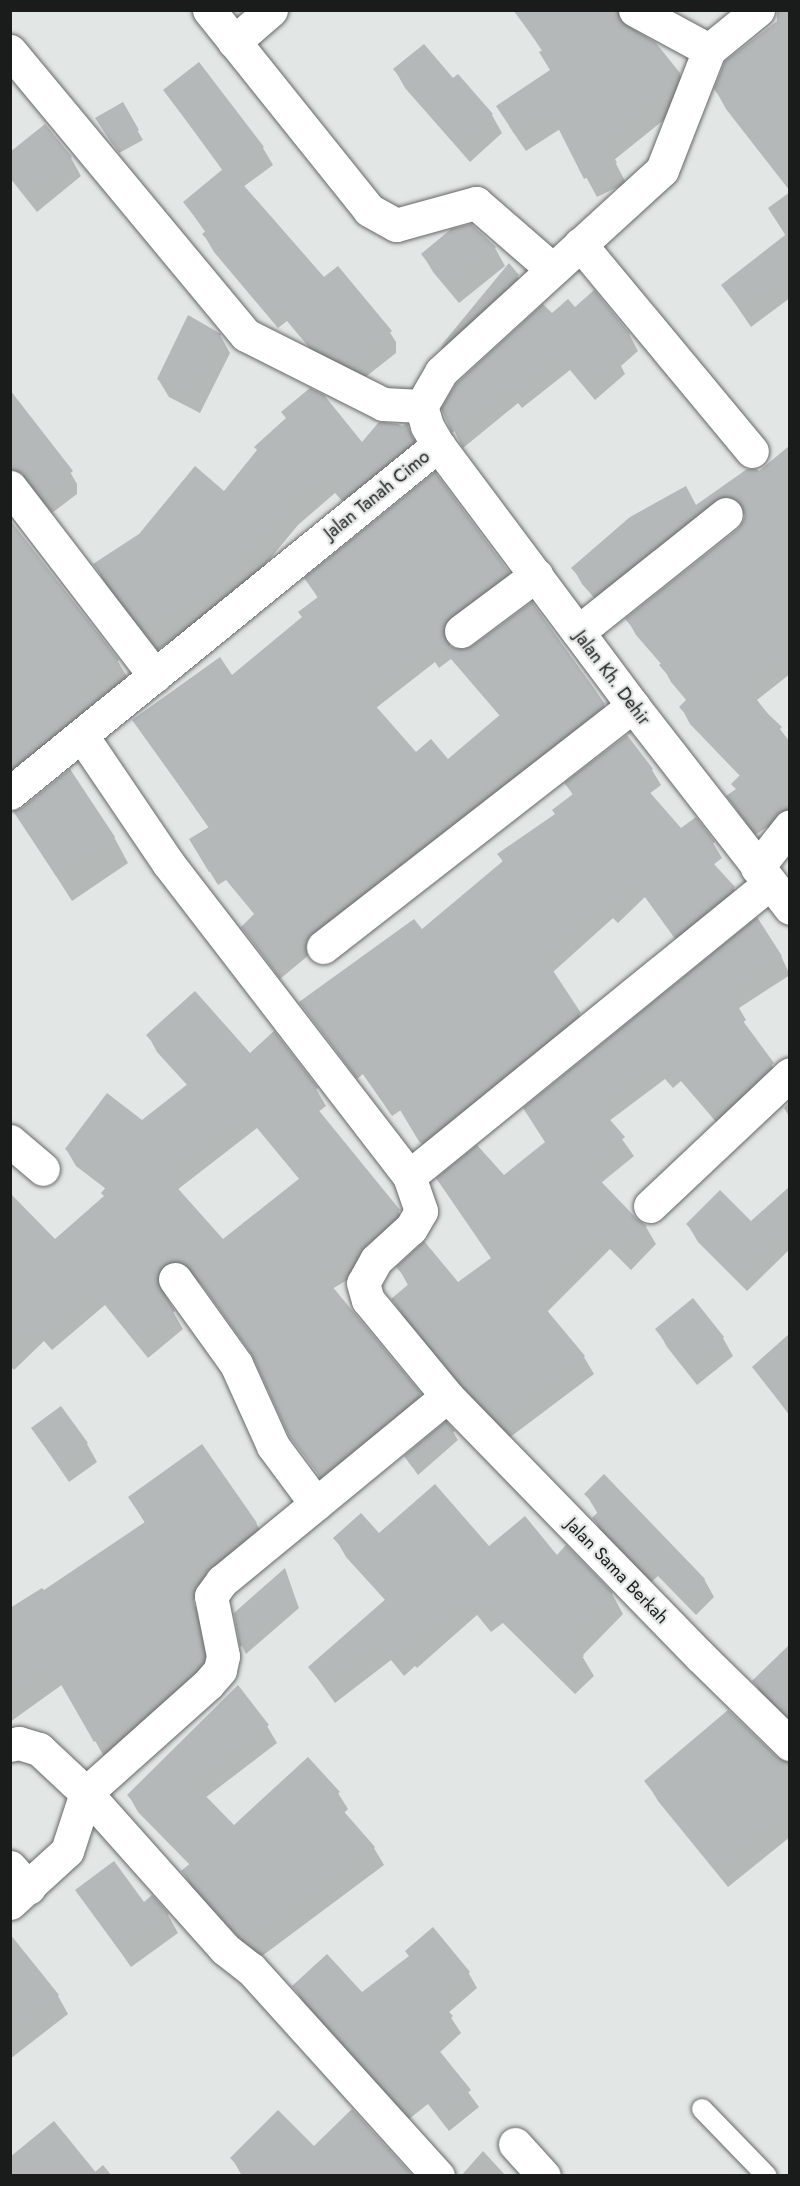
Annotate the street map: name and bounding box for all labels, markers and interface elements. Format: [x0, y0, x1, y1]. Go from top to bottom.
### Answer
street label: Jalan Tanah Cimo [320, 446, 434, 544]
street label: Jalan Kh. Dehir [569, 626, 655, 730]
street label: Jalan Sama Berkah [561, 1514, 673, 1628]

